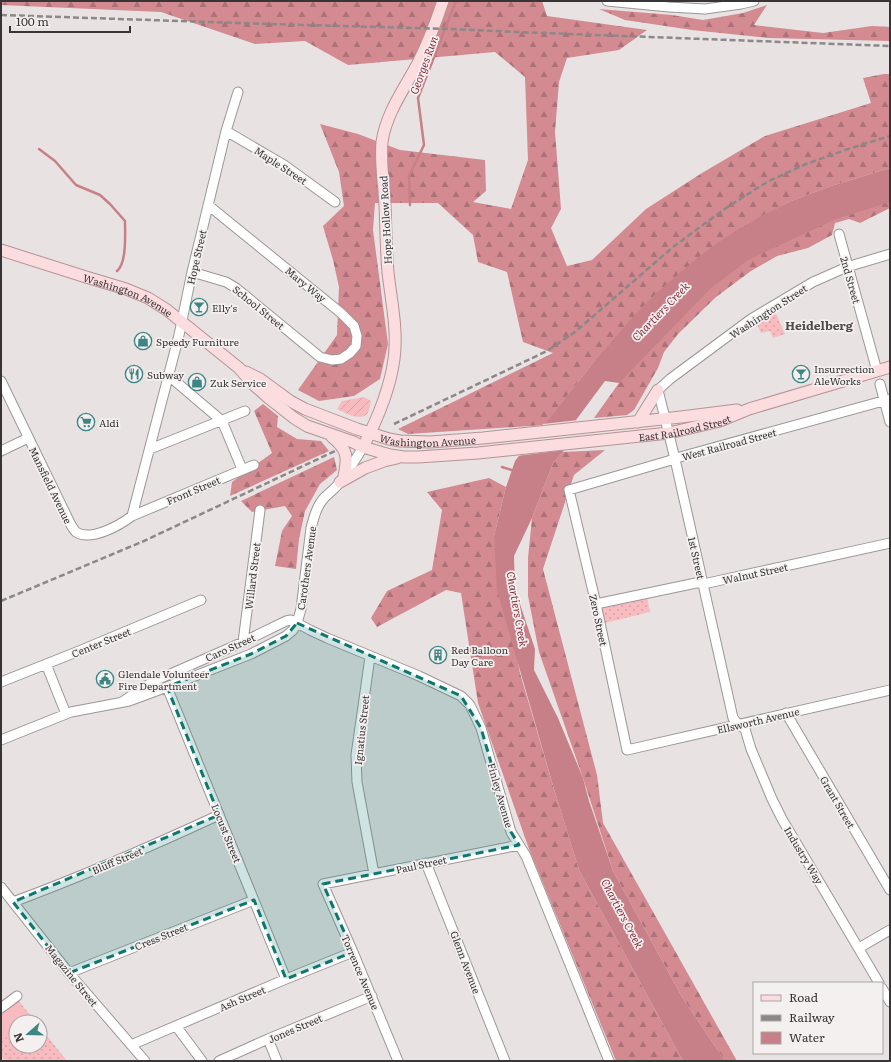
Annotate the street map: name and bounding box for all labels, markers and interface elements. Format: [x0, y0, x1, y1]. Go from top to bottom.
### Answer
scale bar [10, 8, 130, 34]
text: 100 m [16, 12, 49, 30]
water label: Georges Run [405, 33, 441, 96]
street label: Maple Street [252, 142, 310, 188]
street label: Hope Hollow Road [375, 175, 395, 265]
street label: Hope Street [182, 228, 210, 286]
street label: 2nd Street [837, 255, 865, 305]
street label: Mary Way [282, 263, 330, 305]
street label: Washington Avenue [82, 269, 176, 320]
water label: Chartiers Creek [628, 278, 692, 344]
street label: Washington Street [726, 280, 810, 342]
street label: School Street [230, 281, 288, 333]
bar icon: Elly's [189, 297, 209, 317]
place label: Elly's [212, 300, 237, 315]
district label: Heidelberg [785, 316, 854, 334]
shop icon: Speedy Furniture [133, 331, 153, 351]
place label: Speedy Furniture [156, 334, 239, 349]
place label: Insurrection AleWorks [814, 361, 875, 388]
restaurant icon: Subway [124, 364, 144, 384]
bar icon: Insurrection AleWorks [791, 364, 811, 384]
place label: Subway [147, 367, 184, 382]
shop icon: Zuk Service [187, 372, 207, 392]
place label: Zuk Service [210, 375, 266, 390]
street label: East Railroad Street [638, 410, 733, 444]
supermarket icon: Aldi [76, 412, 96, 432]
place label: Aldi [99, 415, 120, 430]
street label: West Railroad Street [680, 424, 778, 464]
street label: Washington Avenue [378, 429, 476, 450]
street label: Mansfield Avenue [26, 444, 76, 526]
street label: Front Street [164, 472, 222, 508]
street label: Carothers Avenue [293, 525, 319, 611]
street label: 1st Street [685, 535, 709, 581]
street label: Willard Street [240, 542, 264, 610]
street label: Walnut Street [721, 559, 789, 587]
water label: Chartiers Creek [503, 570, 533, 648]
street label: Zero Street [586, 593, 612, 647]
street label: Center Street [69, 623, 133, 661]
street label: Caro Street [203, 629, 257, 665]
place label: Red Balloon Day Care [451, 642, 508, 669]
building icon: Red Balloon Day Care [428, 645, 448, 665]
place label: Glendale Volunteer Fire Department [118, 666, 210, 693]
public building icon: Glendale Volunteer Fire Department [95, 669, 115, 689]
street label: Ignatius Street [350, 694, 372, 766]
street label: Ellsworth Avenue [715, 703, 801, 737]
street label: Finley Avenue [485, 761, 517, 829]
street label: Grant Street [817, 773, 859, 831]
street label: Locust Street [208, 801, 246, 865]
street label: Industry Way [781, 823, 827, 887]
street label: Bluff Street [89, 843, 145, 877]
street label: Paul Street [394, 851, 448, 877]
water label: Chartiers Creek [598, 875, 648, 951]
street label: Cress Street [132, 918, 190, 954]
street label: Glenn Avenue [447, 928, 485, 996]
street label: Torrence Avenue [338, 932, 384, 1012]
street label: Magazine Street [42, 940, 102, 1010]
street label: Ash Street [216, 982, 268, 1014]
legend [753, 982, 883, 1054]
text: Road [789, 988, 819, 1006]
text: Railway [789, 1008, 835, 1026]
street label: Jones Street [266, 1010, 324, 1046]
north arrow [8, 1014, 48, 1054]
text: Water [789, 1028, 825, 1046]
text: N [9, 1031, 27, 1045]

